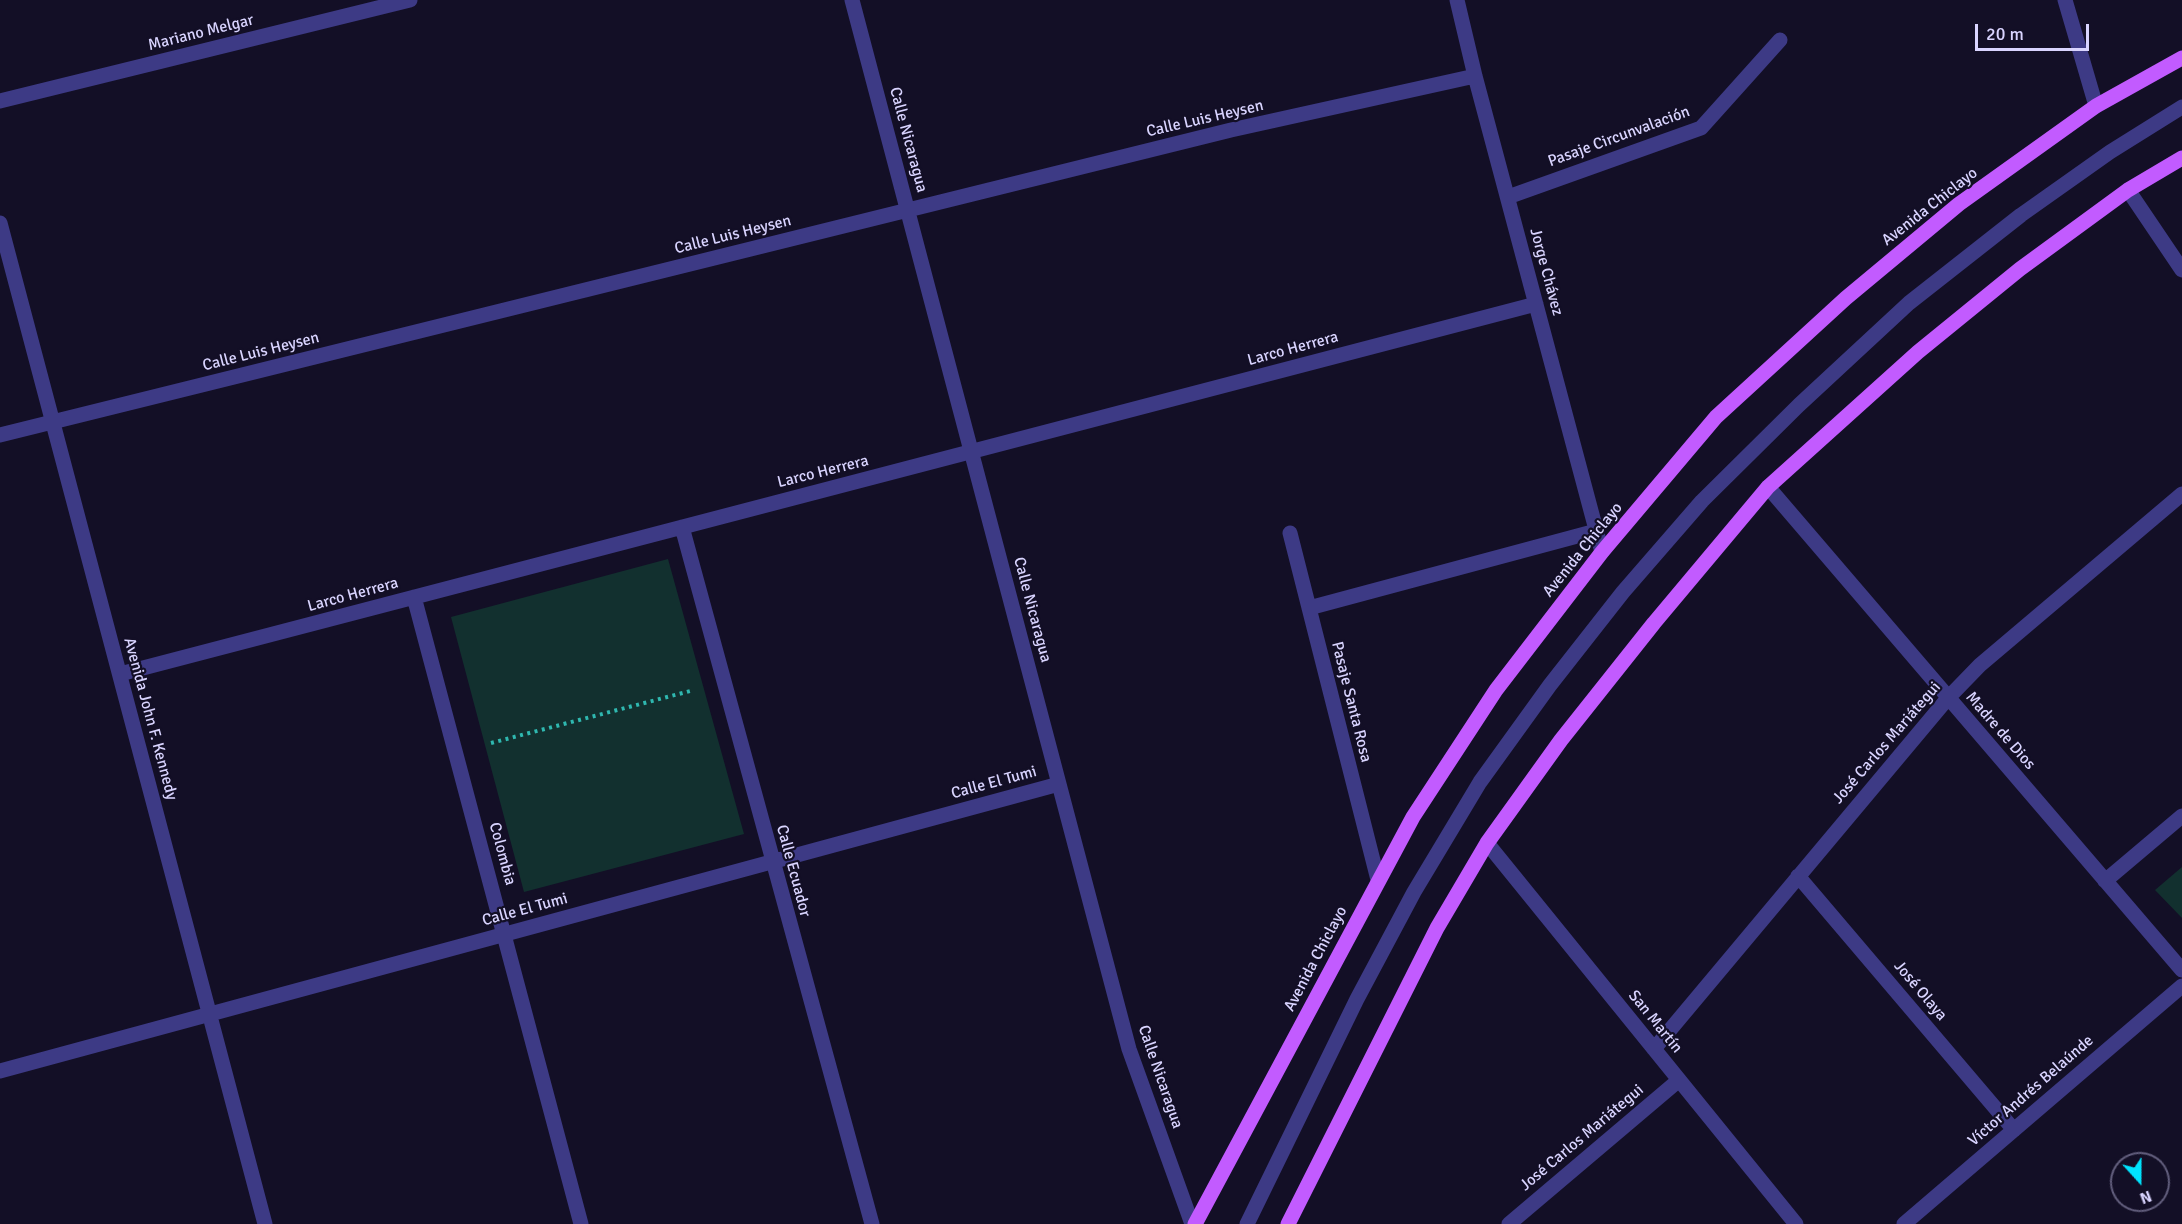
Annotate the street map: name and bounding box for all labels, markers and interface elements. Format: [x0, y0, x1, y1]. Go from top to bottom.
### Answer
street label: Mariano Melgar [146, 11, 256, 55]
scale bar [1978, 12, 2092, 50]
text: 20 m [1986, 23, 2024, 45]
street label: Calle Nicaragua [885, 85, 931, 195]
street label: Calle Luis Heysen [1145, 96, 1265, 142]
street label: Pasaje Circunvalación [1545, 102, 1693, 172]
street label: Avenida Chiclayo [1878, 164, 1982, 250]
street label: Calle Luis Heysen [673, 211, 793, 259]
street label: Jorge Chávez [1525, 226, 1567, 318]
street label: Calle Luis Heysen [201, 328, 321, 376]
street label: Larco Herrera [1245, 328, 1341, 370]
street label: Larco Herrera [775, 451, 871, 493]
street label: Avenida Chiclayo [1539, 499, 1627, 601]
street label: Calle Nicaragua [1009, 555, 1055, 665]
street label: Larco Herrera [305, 574, 401, 616]
street label: Avenida John F. Kennedy [119, 636, 181, 802]
street label: Pasaje Santa Rosa [1327, 640, 1375, 764]
street label: José Carlos Mariátegui [1829, 678, 1945, 808]
street label: Madre de Dios [1961, 688, 2039, 774]
street label: Calle El Tumi [949, 762, 1039, 804]
street label: Colombia [484, 820, 520, 888]
street label: Calle Ecuador [772, 823, 814, 919]
street label: Calle El Tumi [480, 889, 570, 931]
street label: Avenida Chiclayo [1280, 903, 1352, 1015]
street label: José Olaya [1889, 957, 1951, 1025]
street label: San Martín [1624, 987, 1686, 1057]
street label: Calle Nicaragua [1133, 1023, 1187, 1131]
street label: Víctor Andrés Belaúnde [1964, 1031, 2098, 1151]
street label: José Carlos Mariátegui [1516, 1081, 1648, 1195]
north arrow [2110, 1152, 2170, 1212]
text: N [2137, 1186, 2155, 1208]

